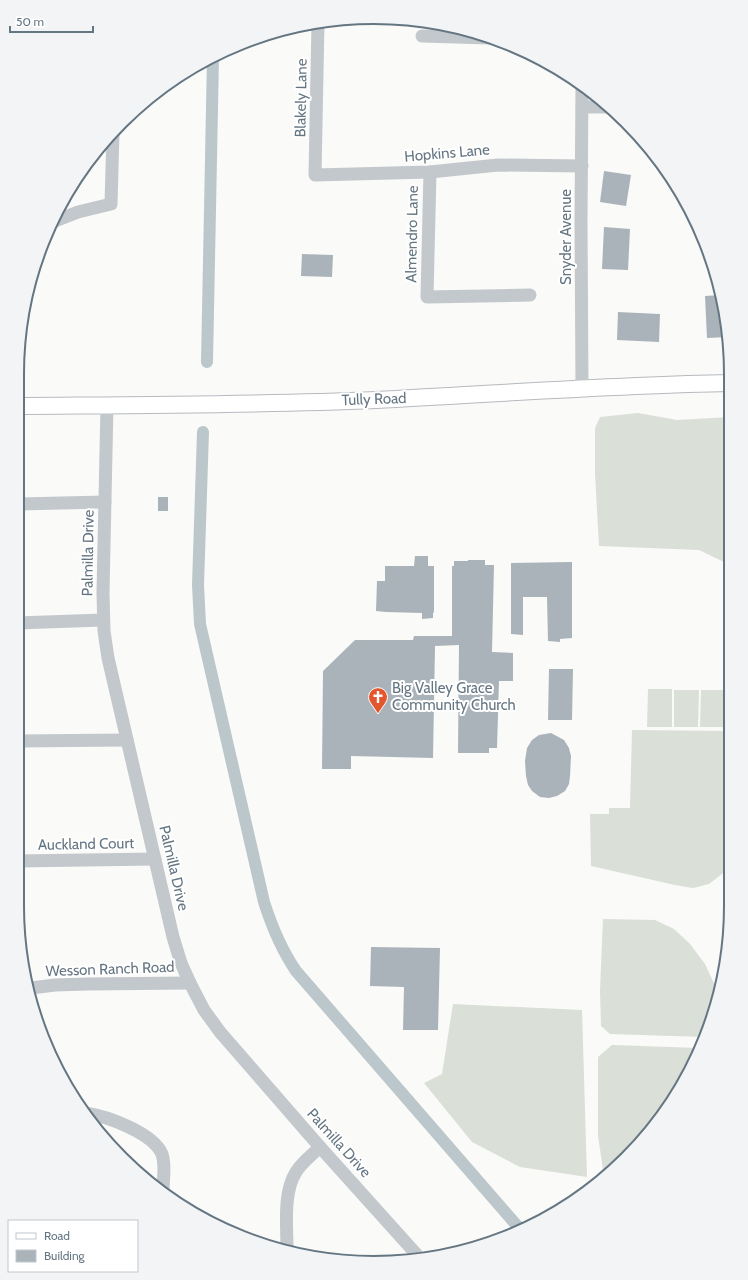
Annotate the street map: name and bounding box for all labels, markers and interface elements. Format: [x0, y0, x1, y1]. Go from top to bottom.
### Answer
scale bar [10, 8, 93, 34]
text: 50 m [16, 14, 44, 29]
street label: Blakely Lane [291, 58, 311, 138]
street label: Hopkins Lane [404, 140, 491, 166]
street label: Almendro Lane [402, 185, 422, 283]
street label: Snyder Avenue [557, 189, 575, 285]
street label: Tully Road [341, 389, 407, 409]
street label: Palmilla Drive [78, 509, 98, 597]
place label: Big Valley Grace Community Church [392, 679, 516, 714]
church icon: Big Valley Grace Community Church [367, 686, 389, 714]
street label: Palmilla Drive [155, 824, 193, 913]
street label: Auckland Court [38, 834, 134, 854]
street label: Wesson Ranch Road [45, 958, 175, 980]
street label: Palmilla Drive [303, 1105, 375, 1181]
legend [8, 1220, 138, 1272]
text: Road [44, 1228, 70, 1243]
text: Building [44, 1248, 86, 1263]

